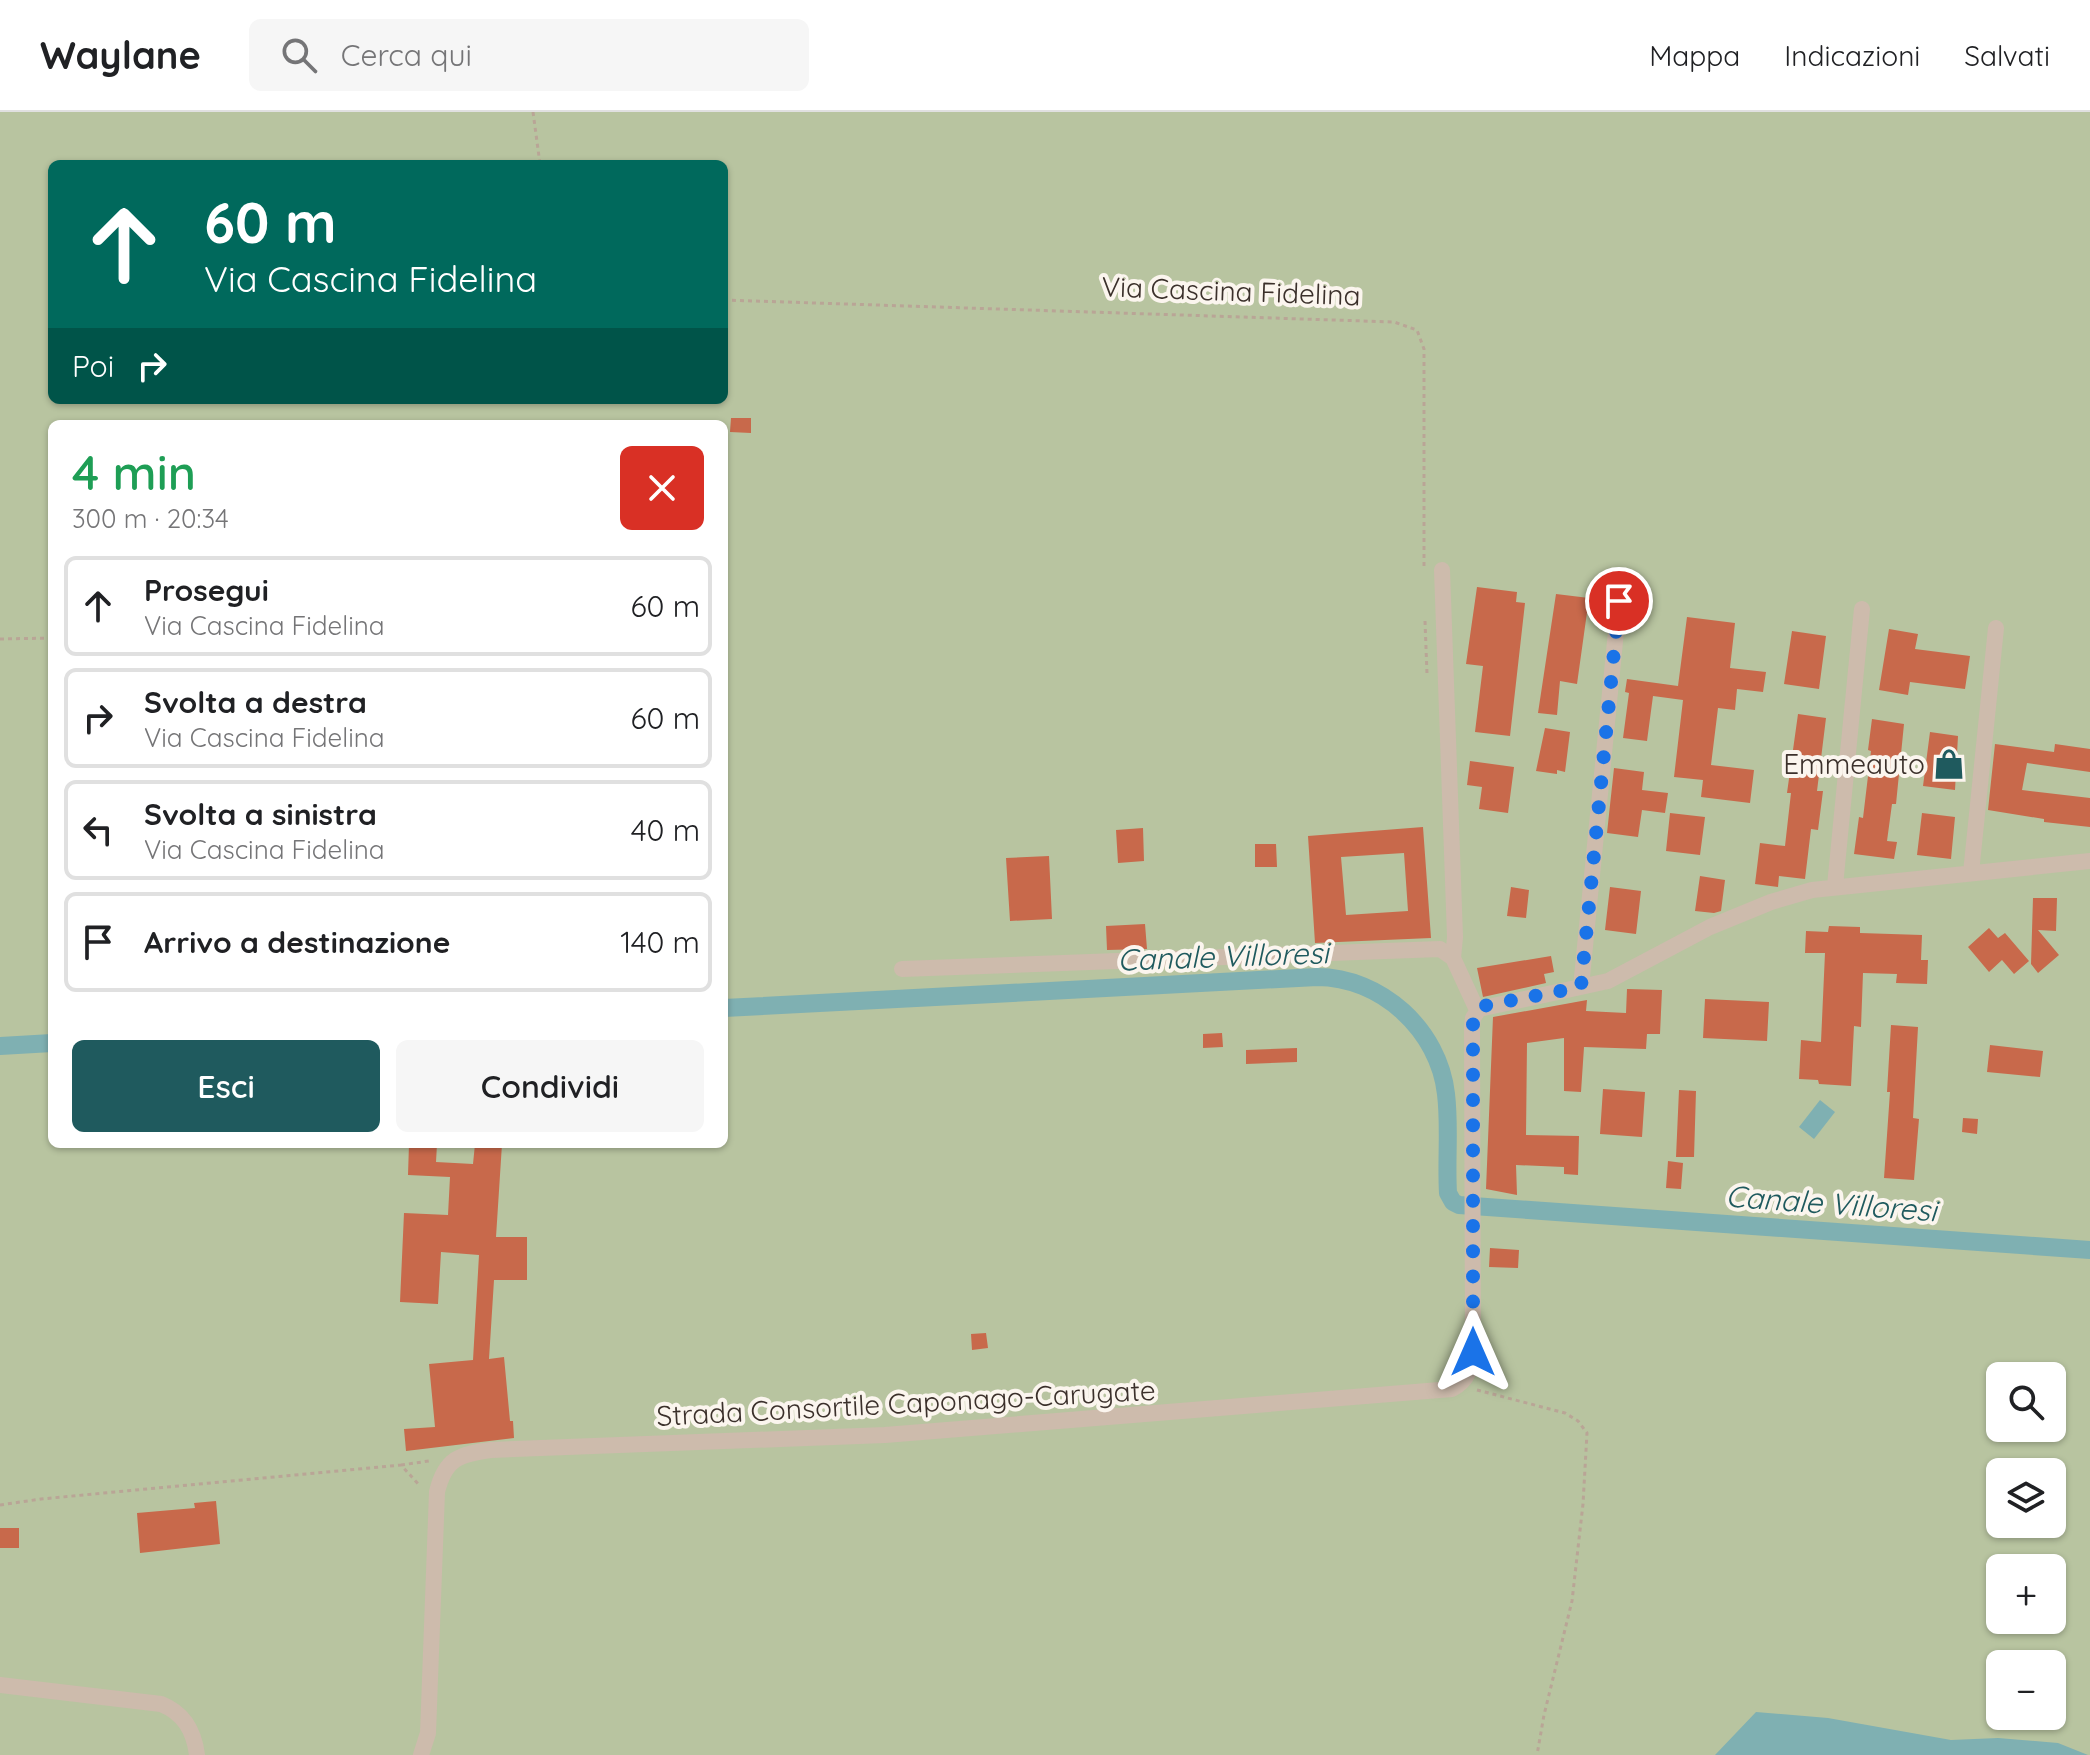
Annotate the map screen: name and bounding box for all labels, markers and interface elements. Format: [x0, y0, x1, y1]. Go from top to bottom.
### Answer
search box [249, 19, 809, 91]
text: Waylane [40, 31, 201, 79]
icon: search [277, 33, 321, 77]
text: Cerca qui [341, 36, 472, 74]
text: Mappa [1649, 38, 1740, 73]
text: Indicazioni [1784, 38, 1920, 73]
text: Salvati [1964, 38, 2050, 73]
text: 60 m [204, 187, 337, 257]
icon: ahead [72, 192, 176, 296]
text: Via Cascina Fidelina [204, 256, 537, 301]
street label: Via Cascina Fidelina [1101, 268, 1361, 313]
icon: right [130, 344, 174, 388]
text: Poi [72, 347, 114, 385]
text: 4 min [72, 442, 196, 502]
button: close [620, 446, 704, 530]
text: 300 m · 20:34 [72, 502, 229, 535]
pin [1585, 567, 1653, 635]
text: Prosegui [144, 571, 269, 609]
icon: arrive [1597, 579, 1641, 623]
icon: ahead [76, 584, 120, 628]
text: 60 m [630, 587, 700, 625]
text: Via Cascina Fidelina [144, 609, 385, 642]
text: Svolta a destra [144, 683, 367, 721]
icon: right [76, 696, 120, 740]
text: 60 m [630, 699, 700, 737]
text: Via Cascina Fidelina [144, 721, 385, 754]
place label: Emmeauto [1783, 746, 1925, 781]
shop icon: Emmeauto [1932, 747, 1966, 781]
text: Svolta a sinistra [144, 795, 377, 833]
icon: left [76, 808, 120, 852]
text: 40 m [631, 811, 700, 849]
text: Via Cascina Fidelina [144, 833, 385, 866]
icon: arrive [76, 920, 120, 964]
text: Arrivo a destinazione [144, 923, 450, 961]
text: 140 m [620, 923, 700, 961]
water label: Canale Villoresi [1117, 933, 1333, 979]
button: Esci [72, 1040, 380, 1132]
button: Condividi [396, 1040, 704, 1132]
water label: Canale Villoresi [1724, 1177, 1941, 1230]
position arrow [1431, 1310, 1515, 1394]
map controls [1986, 1362, 2066, 1730]
button: search [1986, 1362, 2066, 1442]
street label: Strada Consortile Caponago-Carugate [656, 1372, 1156, 1433]
button: layers [1986, 1458, 2066, 1538]
button: + [1986, 1554, 2066, 1634]
button: − [1986, 1650, 2066, 1730]

